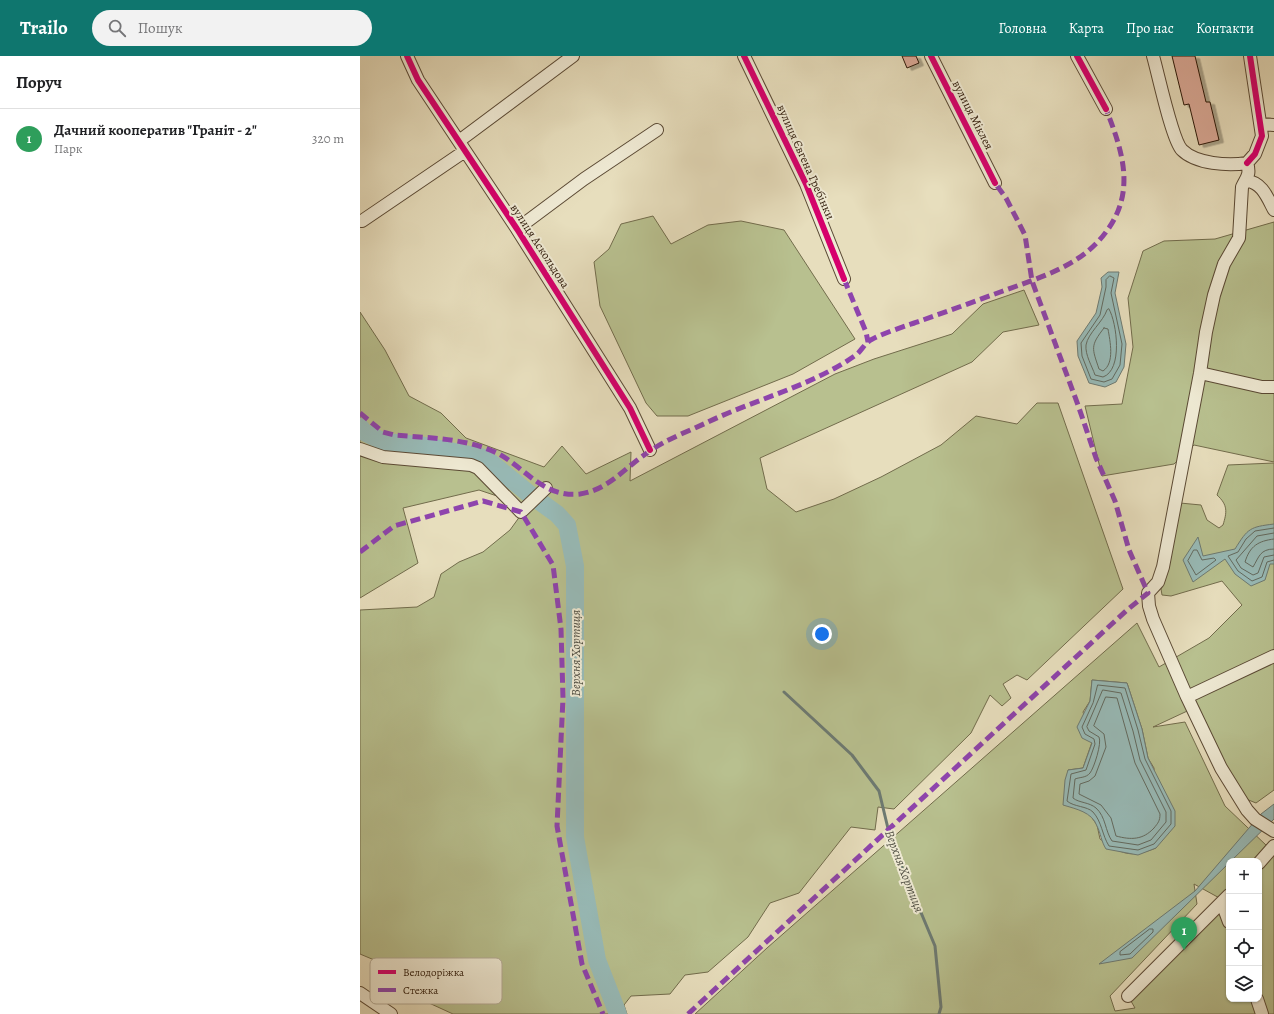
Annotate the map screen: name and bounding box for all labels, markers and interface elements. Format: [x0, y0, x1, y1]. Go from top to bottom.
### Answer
search box [92, 10, 372, 46]
text: Trailo [20, 15, 68, 41]
icon: search [106, 17, 128, 39]
text: Пошук [138, 18, 183, 38]
text: Головна [998, 19, 1047, 38]
text: Карта [1069, 19, 1104, 38]
text: Про нас [1126, 19, 1174, 38]
text: Контакти [1196, 19, 1254, 38]
text: Поруч [16, 71, 62, 94]
street label: вулиця Міклея [949, 78, 997, 153]
street label: вулиця Євгена Гребінки [773, 102, 839, 222]
text: Дачний кооператив "Граніт - 2" [54, 120, 257, 140]
text: 1 [27, 130, 31, 147]
text: 320 m [312, 130, 344, 147]
text: Парк [54, 140, 83, 157]
street label: вулиця Аскольдова [507, 201, 574, 292]
water label: Верхня Хортиця [567, 609, 584, 696]
your location [812, 624, 832, 644]
water label: Верхня Хортиця [881, 828, 928, 915]
map controls [1226, 858, 1262, 1002]
button: + [1226, 858, 1262, 894]
button: − [1226, 894, 1262, 930]
pin: 1 [1171, 917, 1197, 950]
button: locate [1226, 930, 1262, 966]
legend [370, 958, 502, 1004]
text: Велодоріжка [403, 965, 465, 980]
button: layers [1226, 966, 1262, 1002]
text: Стежка [403, 983, 439, 998]

